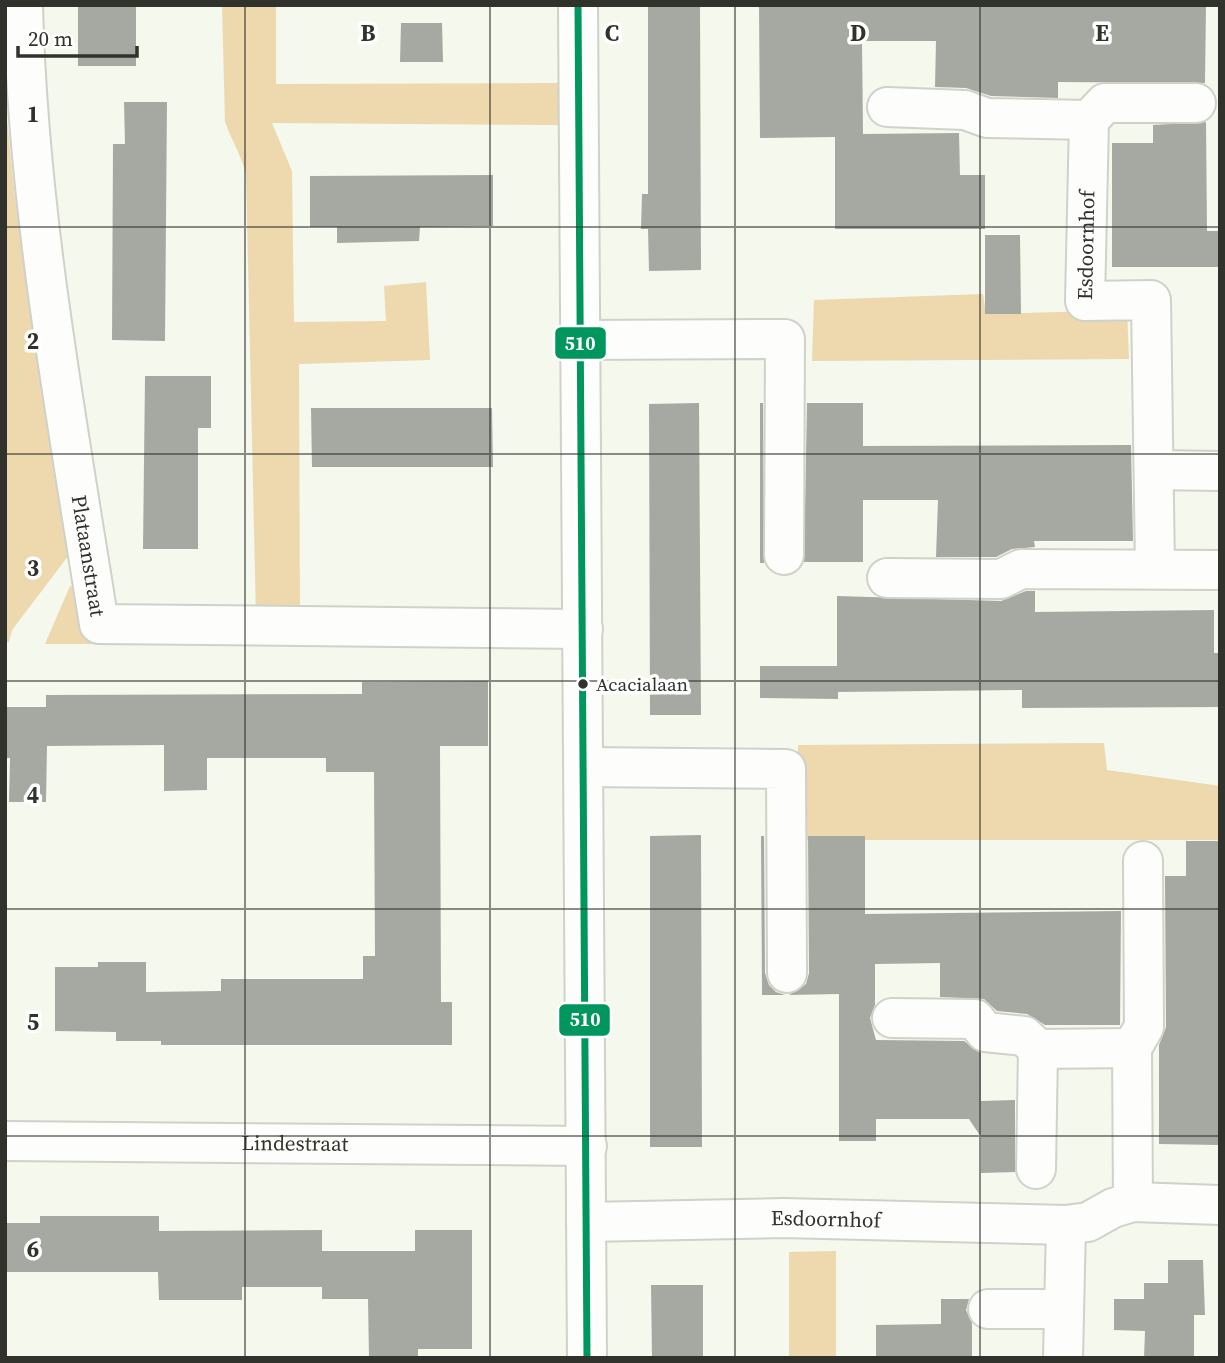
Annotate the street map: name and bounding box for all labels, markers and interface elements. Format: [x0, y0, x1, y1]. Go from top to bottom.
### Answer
scale bar [18, 14, 136, 58]
text: B [361, 17, 376, 49]
text: C [605, 17, 619, 49]
text: D [850, 17, 866, 49]
text: E [1095, 17, 1109, 49]
text: 20 m [28, 24, 73, 53]
text: 1 [27, 98, 39, 130]
street label: Esdoornhof [1070, 188, 1101, 300]
text: 2 [27, 325, 39, 357]
line badge: 510 [554, 326, 607, 360]
text: 510 [565, 330, 595, 356]
street label: Plataanstraat [65, 493, 113, 619]
text: 3 [27, 552, 39, 584]
place label: Acacialaan [596, 671, 688, 697]
marker: Acacialaan [576, 677, 590, 691]
text: 4 [27, 779, 39, 811]
line badge: 510 [558, 1003, 611, 1037]
text: 5 [27, 1006, 39, 1038]
text: 510 [570, 1006, 600, 1032]
street label: Lindestraat [241, 1128, 349, 1158]
street label: Esdoornhof [771, 1203, 883, 1234]
text: 6 [27, 1233, 39, 1265]

